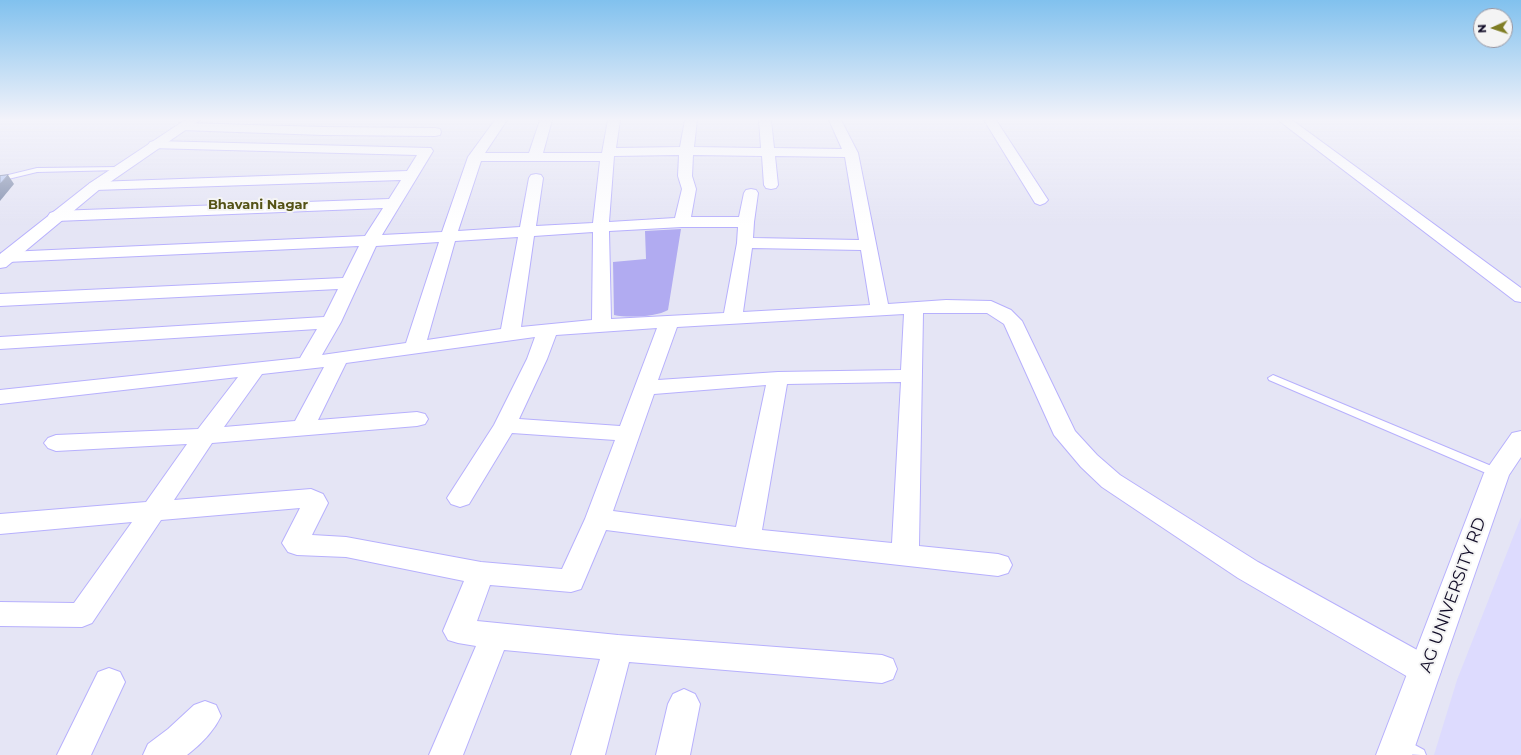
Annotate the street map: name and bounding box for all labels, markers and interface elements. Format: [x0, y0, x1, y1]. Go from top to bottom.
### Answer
north arrow [1473, 8, 1513, 48]
text: N [1475, 24, 1489, 33]
district label: Bhavani Nagar [208, 197, 308, 213]
street label: AG UNIVERSITY RD [1415, 515, 1491, 675]

